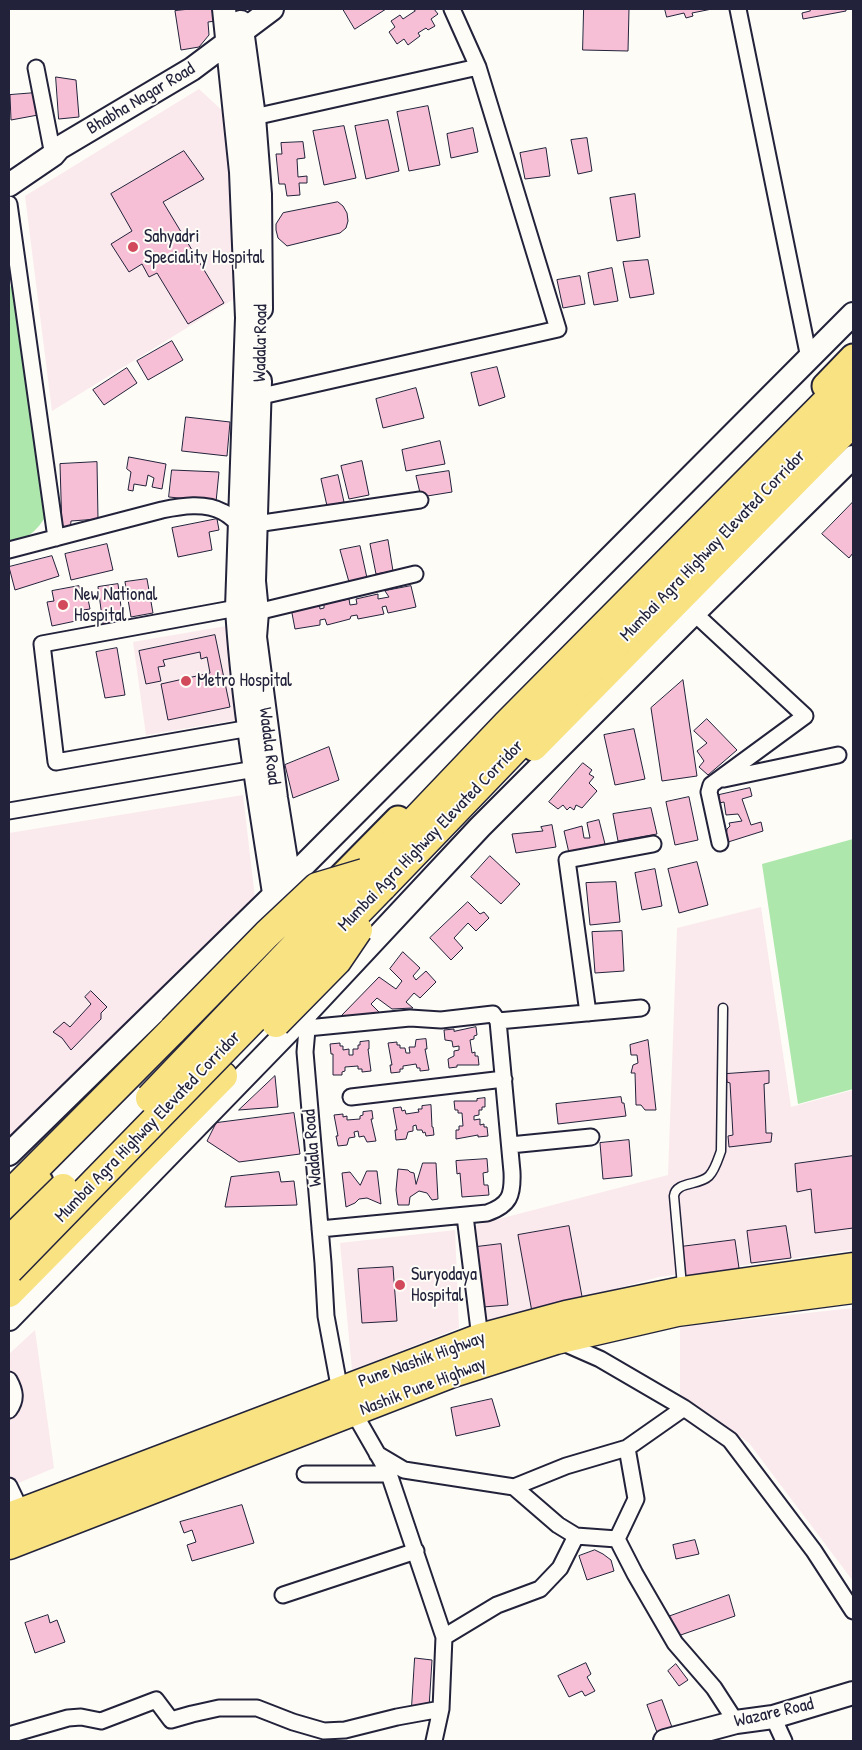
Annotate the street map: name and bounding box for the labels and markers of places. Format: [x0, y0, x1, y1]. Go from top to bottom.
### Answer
place label: Sahyadri Speciality Hospital [144, 226, 264, 268]
marker: Sahyadri Speciality Hospital [126, 240, 140, 254]
place label: New National Hospital [74, 584, 157, 626]
marker: New National Hospital [56, 598, 70, 612]
place label: Metro Hospital [197, 670, 292, 692]
marker: Metro Hospital [179, 674, 193, 688]
place label: Suryodaya Hospital [411, 1264, 477, 1306]
marker: Suryodaya Hospital [393, 1278, 407, 1292]

